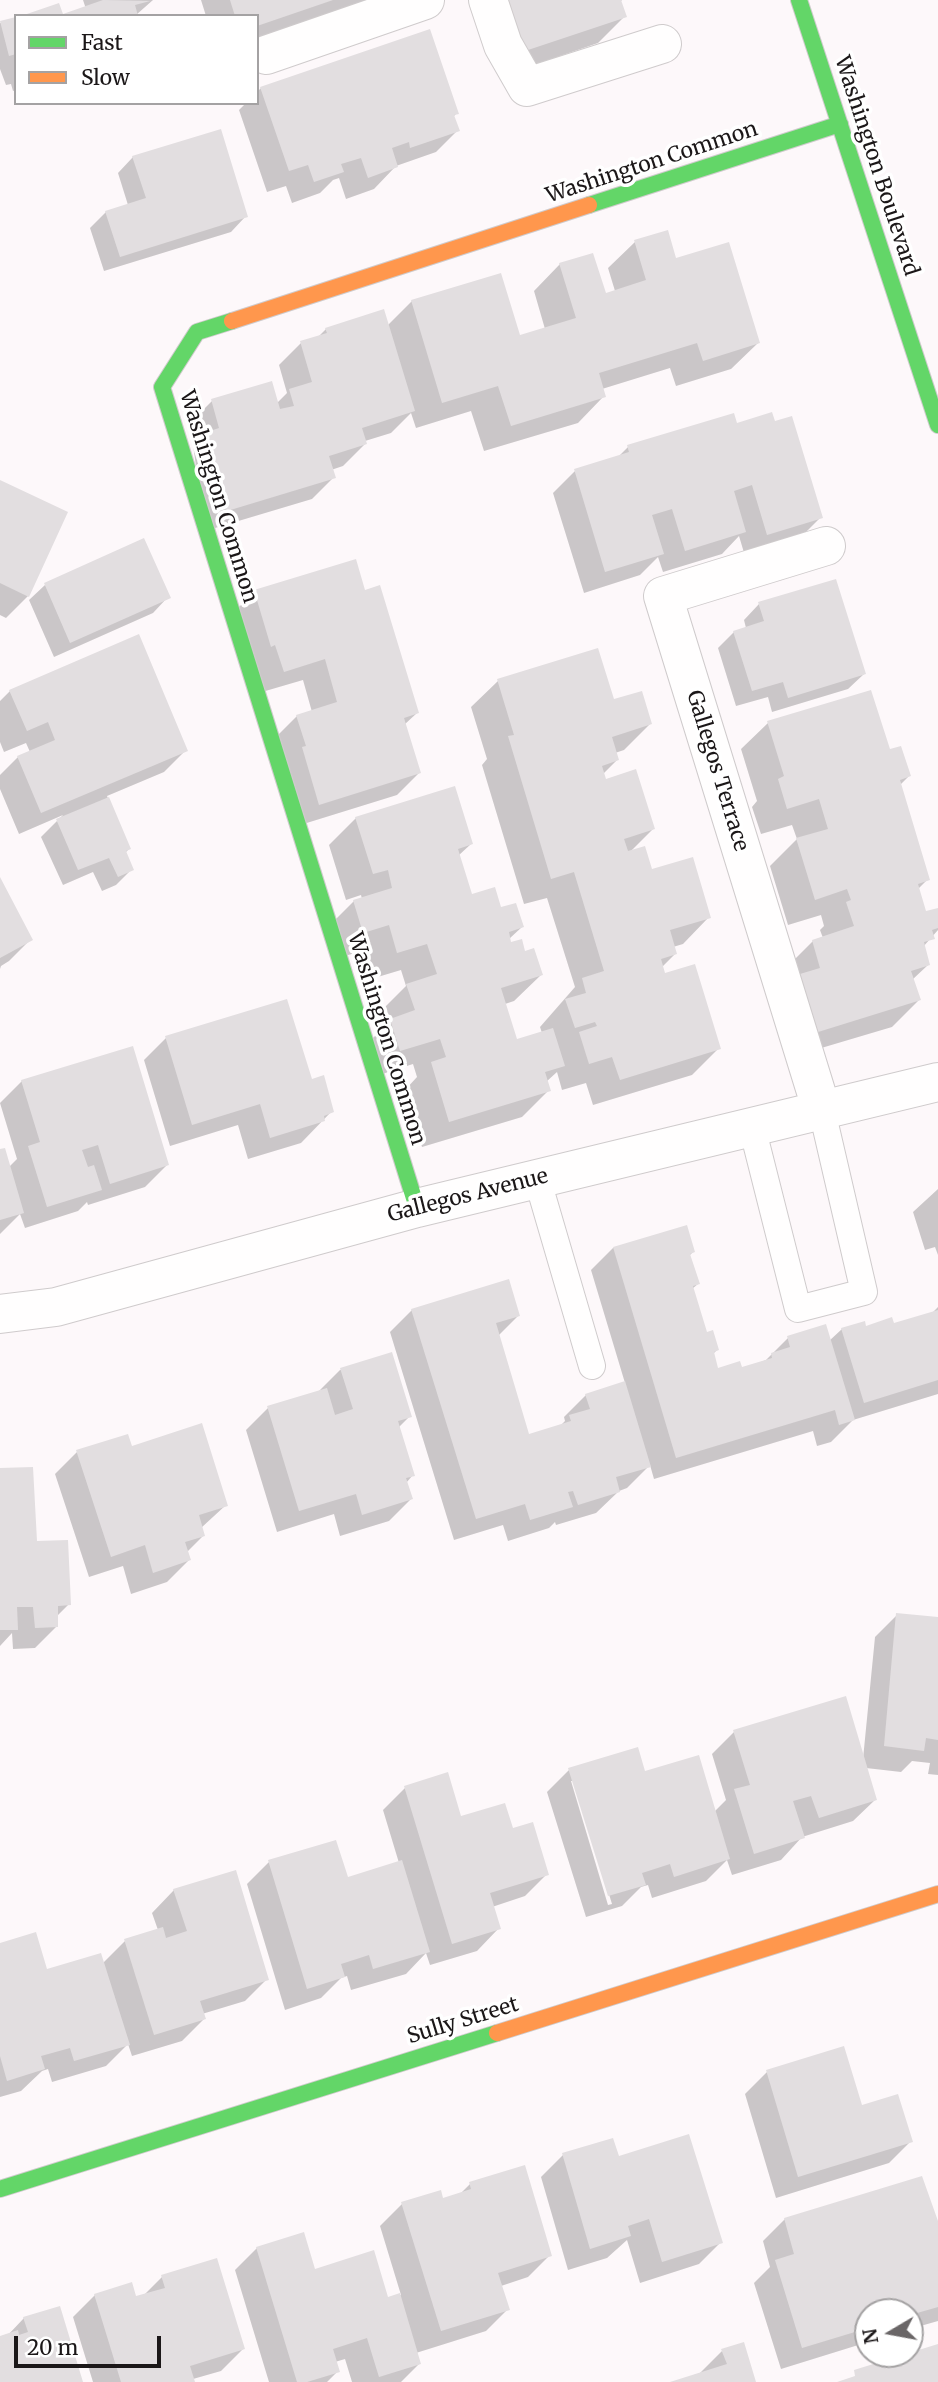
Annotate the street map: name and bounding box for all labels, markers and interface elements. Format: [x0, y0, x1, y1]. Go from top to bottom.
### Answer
legend [14, 14, 259, 105]
text: Fast [81, 29, 123, 56]
street label: Washington Boulevard [829, 53, 923, 279]
text: Slow [81, 64, 130, 91]
street label: Washington Common [543, 117, 761, 209]
street label: Washington Common [174, 388, 262, 606]
street label: Gallegos Terrace [681, 687, 753, 855]
street label: Washington Common [342, 930, 430, 1148]
street label: Gallegos Avenue [385, 1164, 551, 1228]
street label: Sully Street [404, 1992, 522, 2050]
north arrow [854, 2298, 924, 2368]
scale bar [18, 2322, 164, 2366]
text: N [857, 2327, 883, 2346]
text: 20 m [27, 2334, 78, 2361]

